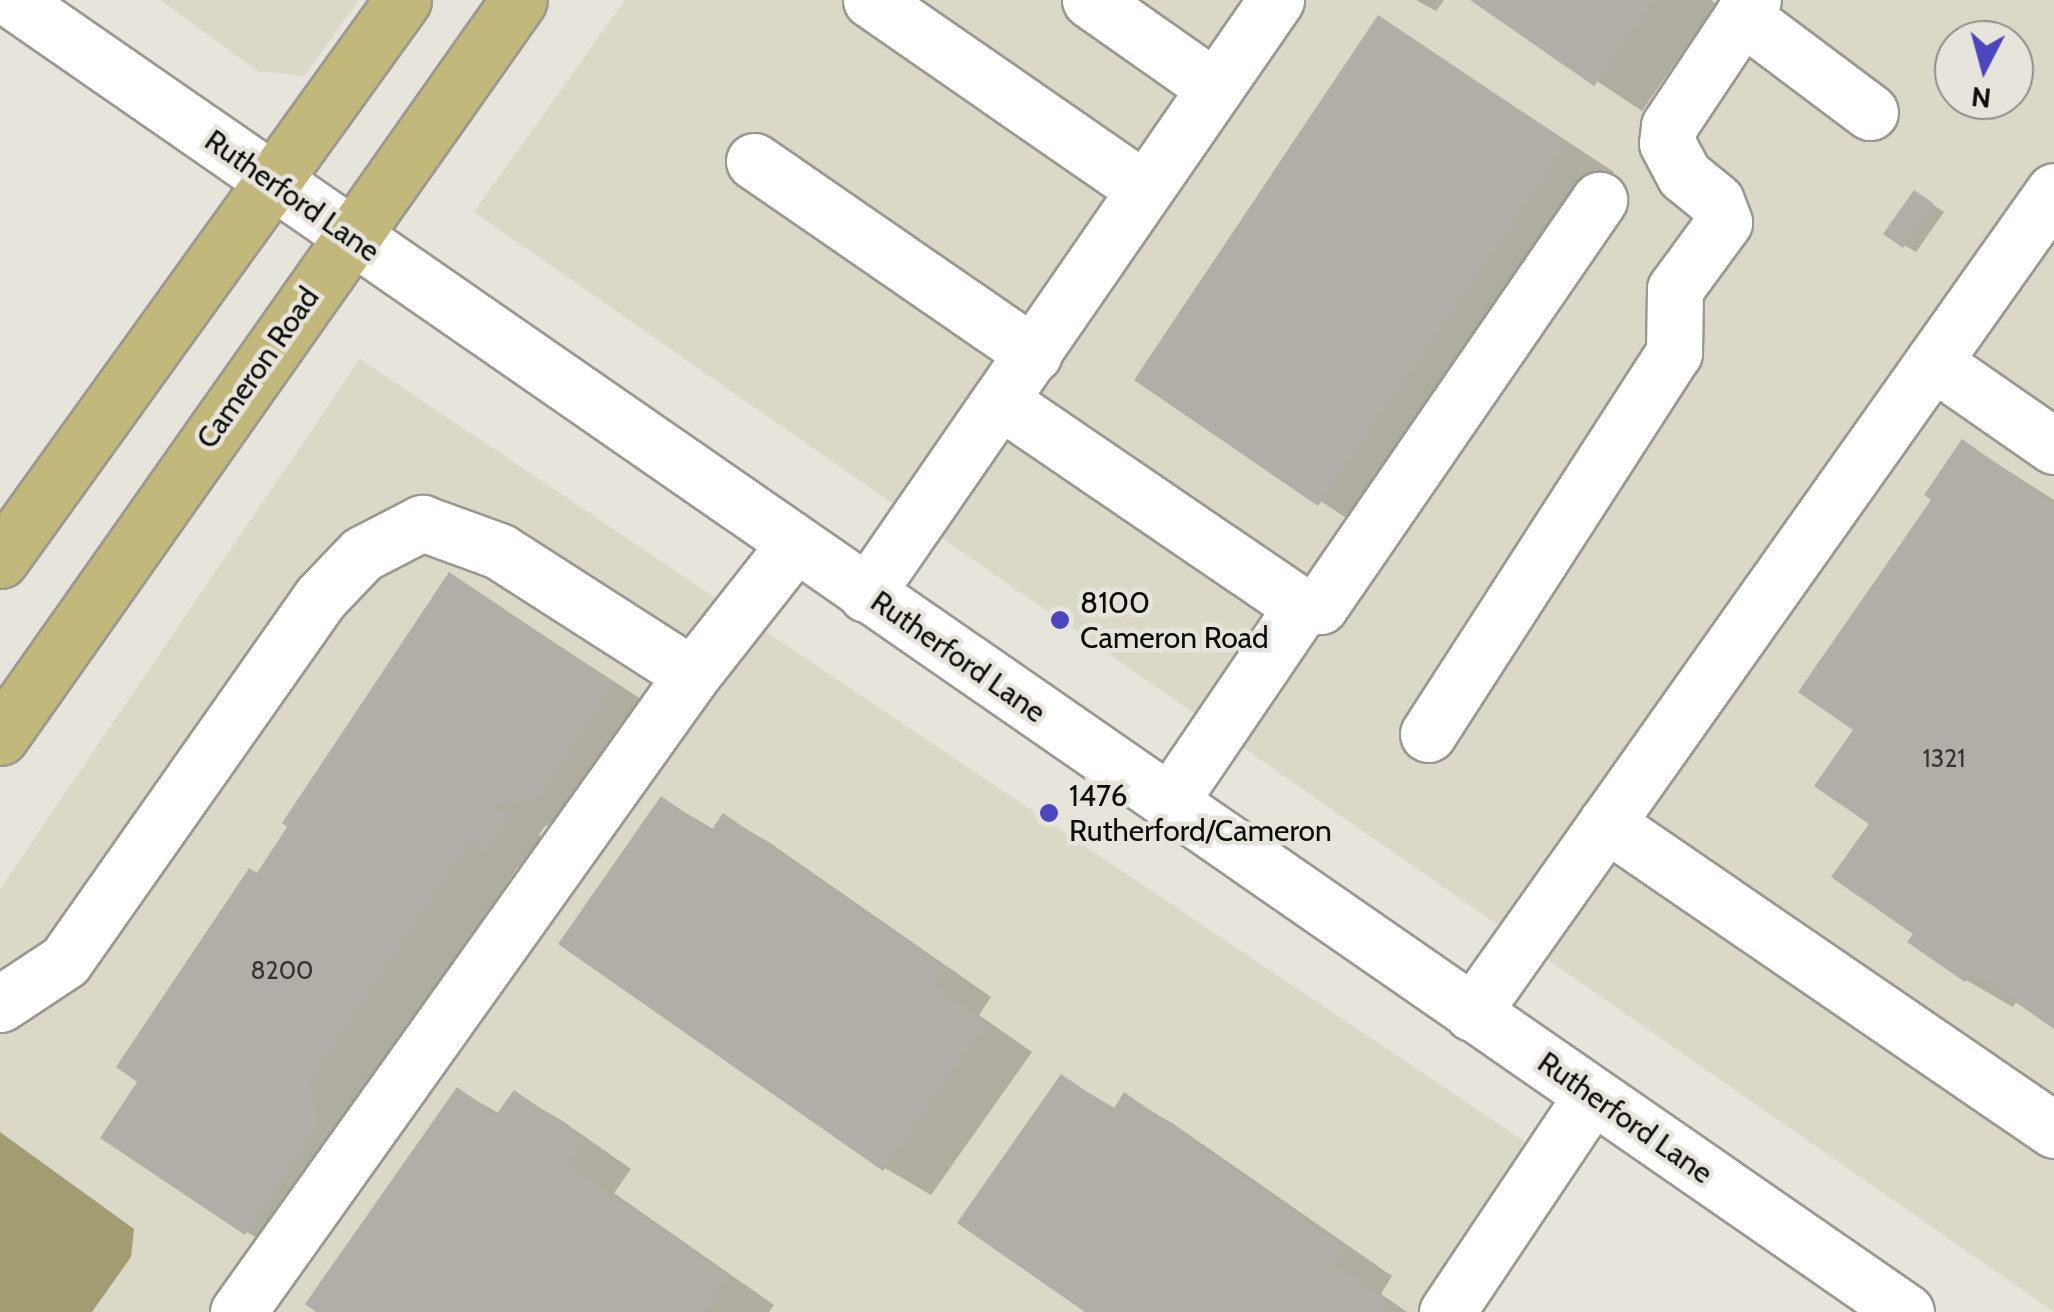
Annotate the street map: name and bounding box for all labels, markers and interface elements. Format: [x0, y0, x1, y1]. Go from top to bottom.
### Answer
north arrow [1934, 20, 2034, 120]
text: N [1969, 80, 1993, 116]
street label: Rutherford Lane [198, 123, 386, 269]
street label: Cameron Road [189, 280, 327, 456]
street label: Rutherford Lane [864, 584, 1052, 730]
place label: 8100 Cameron Road [1080, 585, 1269, 656]
marker: 8100 Cameron Road [1049, 609, 1071, 631]
house number: 1321 [1923, 743, 1965, 773]
place label: 1476 Rutherford/Cameron [1069, 778, 1332, 848]
marker: 1476 Rutherford/Cameron [1038, 802, 1060, 824]
house number: 8200 [250, 955, 314, 985]
street label: Rutherford Lane [1531, 1045, 1719, 1191]

